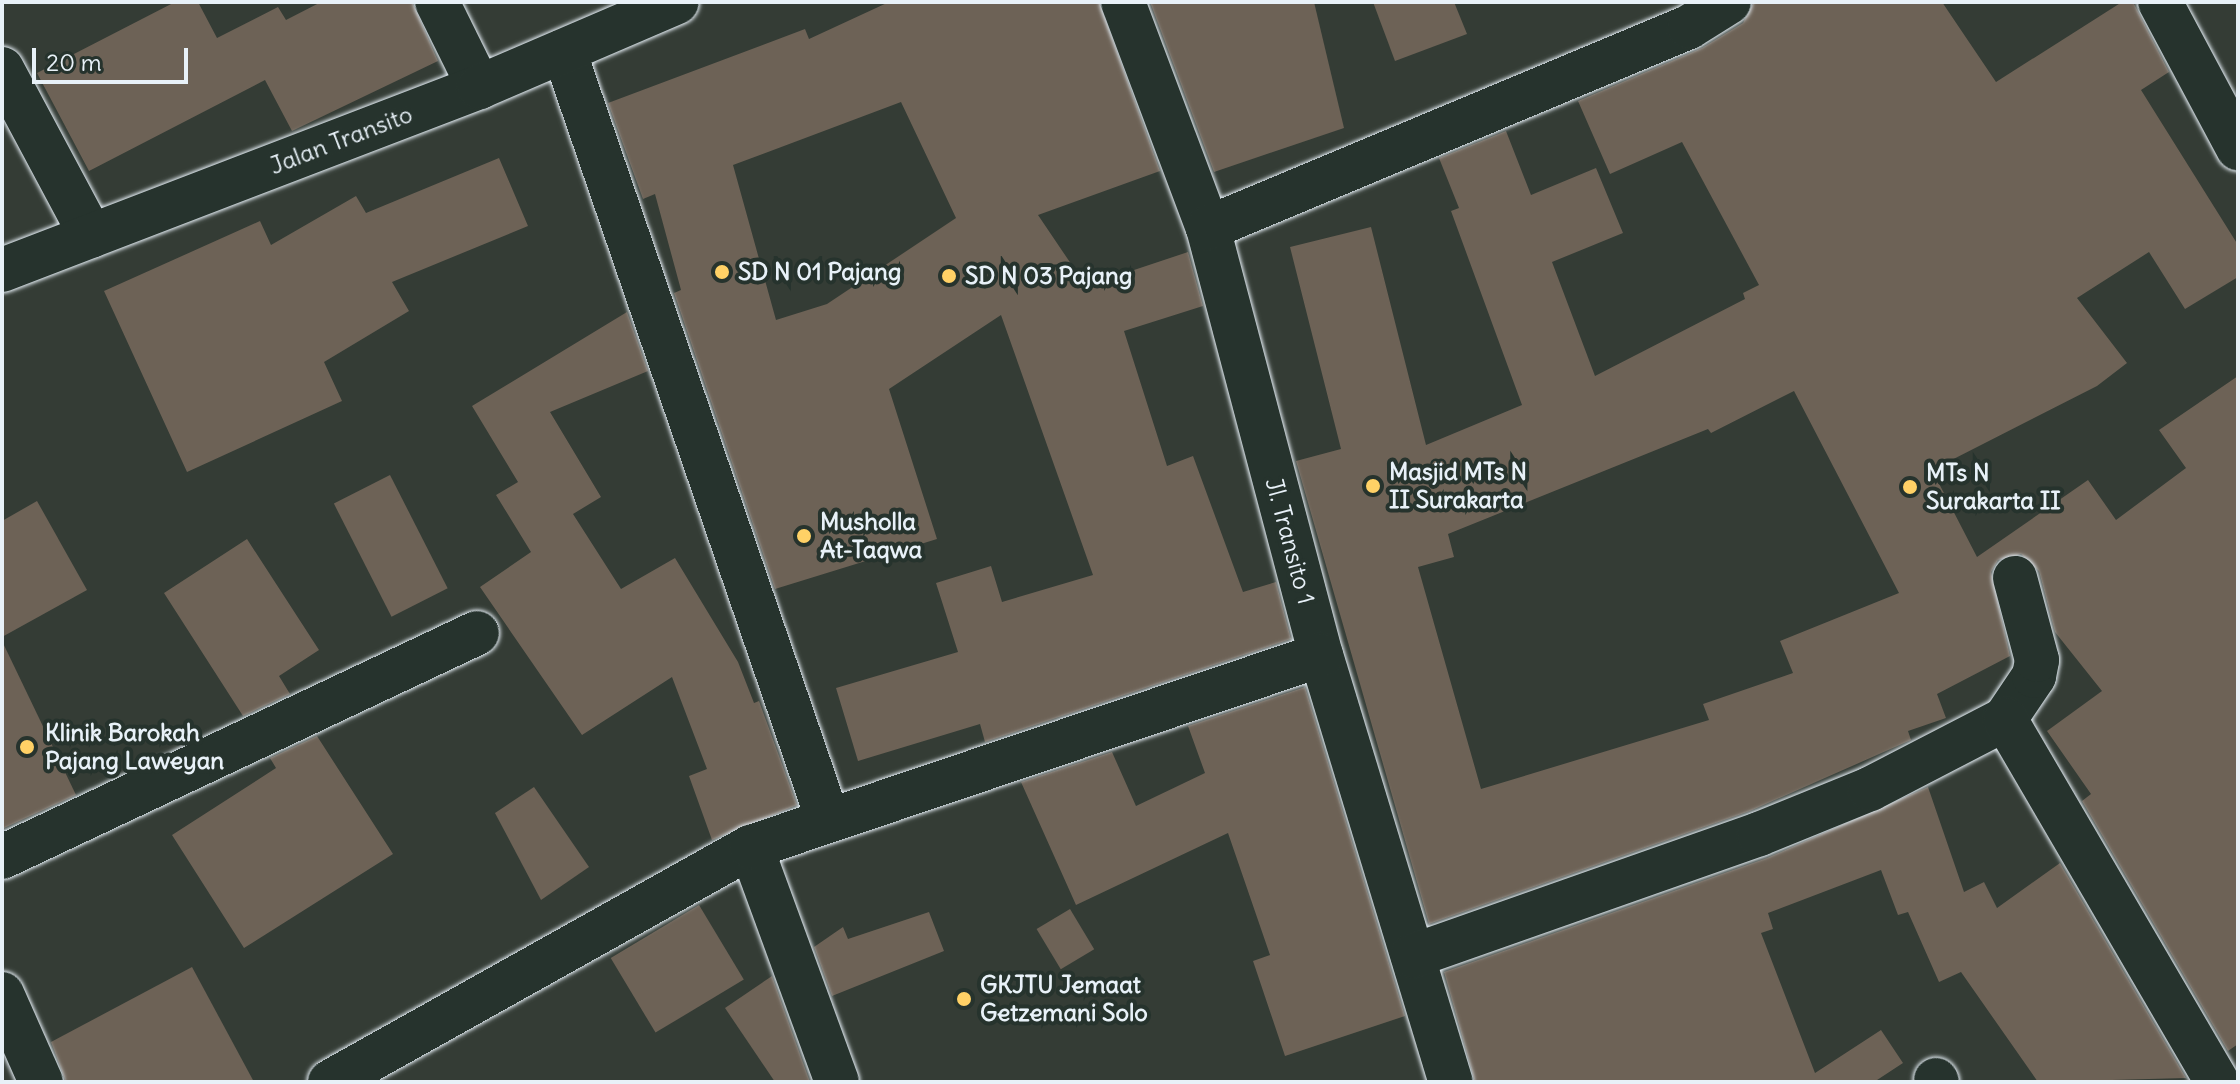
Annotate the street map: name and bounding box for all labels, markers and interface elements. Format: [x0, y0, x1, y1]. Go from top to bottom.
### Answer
scale bar [36, 32, 192, 82]
text: 20 m [46, 47, 102, 77]
street label: Jalan Transito [266, 100, 416, 180]
place label: SD N 01 Pajang [738, 258, 901, 286]
place label: SD N 03 Pajang [965, 262, 1132, 290]
marker: SD N 01 Pajang [713, 263, 731, 281]
marker: SD N 03 Pajang [940, 267, 958, 285]
place label: Masjid MTs N II Surakarta [1389, 458, 1527, 514]
place label: MTs N Surakarta II [1926, 459, 2061, 515]
street label: Jl. Transito 1 [1259, 475, 1321, 607]
marker: Masjid MTs N II Surakarta [1364, 477, 1382, 495]
marker: MTs N Surakarta II [1901, 478, 1919, 496]
place label: Musholla At-Taqwa [820, 508, 922, 564]
marker: Musholla At-Taqwa [795, 527, 813, 545]
place label: Klinik Barokah Pajang Laweyan [45, 719, 224, 775]
marker: Klinik Barokah Pajang Laweyan [16, 736, 38, 758]
place label: GKJTU Jemaat Getzemani Solo [980, 971, 1148, 1027]
marker: GKJTU Jemaat Getzemani Solo [955, 990, 973, 1008]

